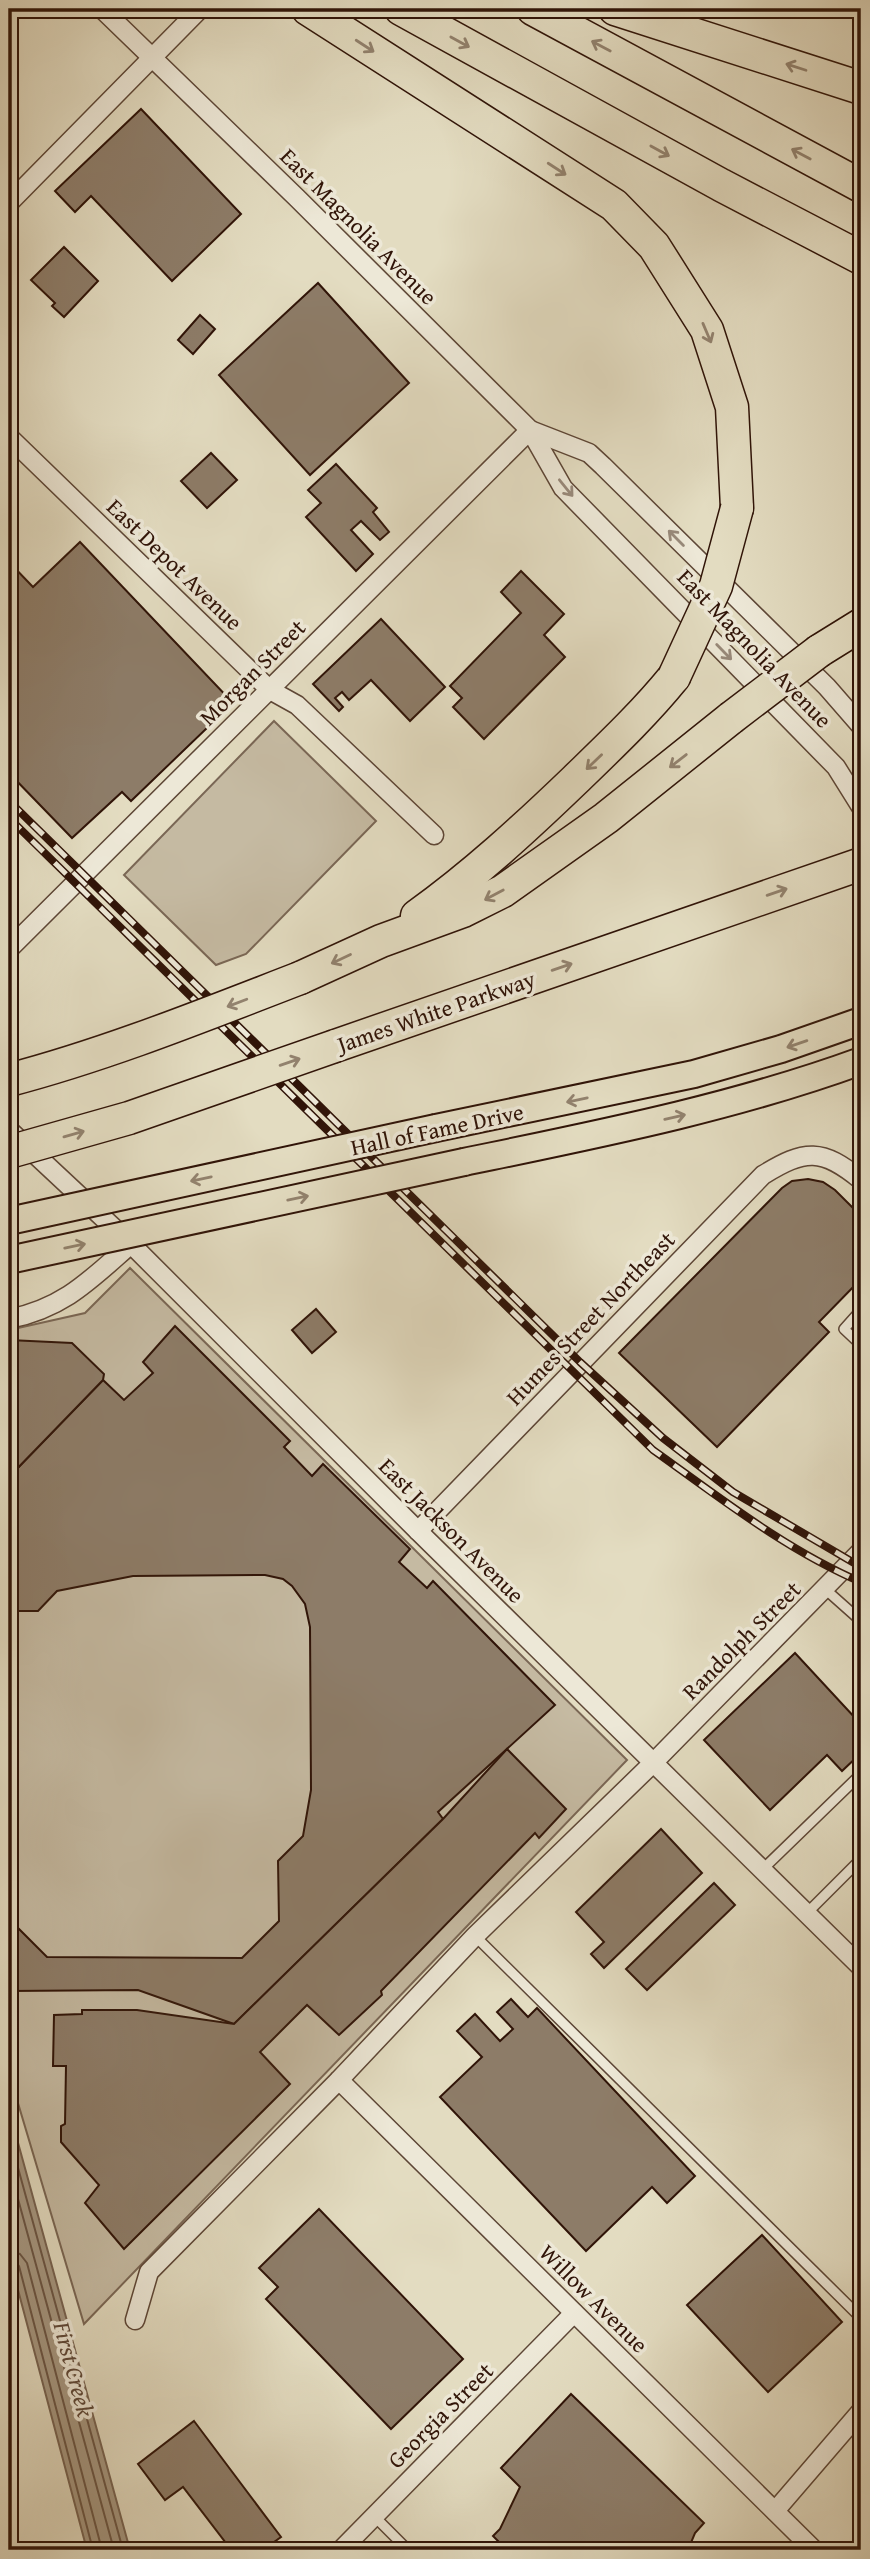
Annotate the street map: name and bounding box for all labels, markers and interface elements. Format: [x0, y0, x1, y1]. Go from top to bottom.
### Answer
one-way arrow [450, 35, 470, 49]
one-way arrow [355, 39, 375, 53]
one-way arrow [591, 39, 612, 52]
one-way arrow [786, 59, 808, 72]
street label: East Magnolia Avenue [273, 140, 445, 312]
one-way arrow [649, 144, 669, 158]
one-way arrow [791, 146, 812, 160]
one-way arrow [547, 161, 566, 176]
one-way arrow [701, 322, 714, 344]
one-way arrow [558, 479, 573, 497]
street label: East Depot Avenue [100, 490, 250, 638]
one-way arrow [668, 530, 685, 547]
street label: East Magnolia Avenue [670, 561, 840, 735]
street label: Morgan Street [191, 611, 313, 733]
one-way arrow [715, 643, 732, 660]
one-way arrow [586, 753, 603, 770]
one-way arrow [669, 753, 687, 768]
one-way arrow [765, 885, 787, 897]
one-way arrow [484, 889, 505, 902]
one-way arrow [331, 953, 352, 967]
one-way arrow [550, 960, 572, 972]
street label: James White Parkway [330, 961, 540, 1061]
one-way arrow [226, 997, 248, 1010]
one-way arrow [786, 1038, 808, 1051]
one-way arrow [279, 1055, 301, 1067]
one-way arrow [566, 1094, 589, 1107]
street label: Hall of Fame Drive [348, 1095, 526, 1163]
one-way arrow [663, 1110, 686, 1123]
one-way arrow [63, 1126, 85, 1139]
one-way arrow [191, 1174, 213, 1187]
one-way arrow [286, 1190, 309, 1204]
street label: Humes Street Northeast [498, 1223, 682, 1413]
one-way arrow [64, 1239, 86, 1252]
street label: East Jackson Avenue [372, 1450, 532, 1610]
street label: Randolph Street [674, 1573, 808, 1707]
street label: Willow Avenue [532, 2236, 656, 2360]
water label: First Creek [44, 2317, 104, 2421]
street label: Georgia Street [380, 2355, 500, 2475]

